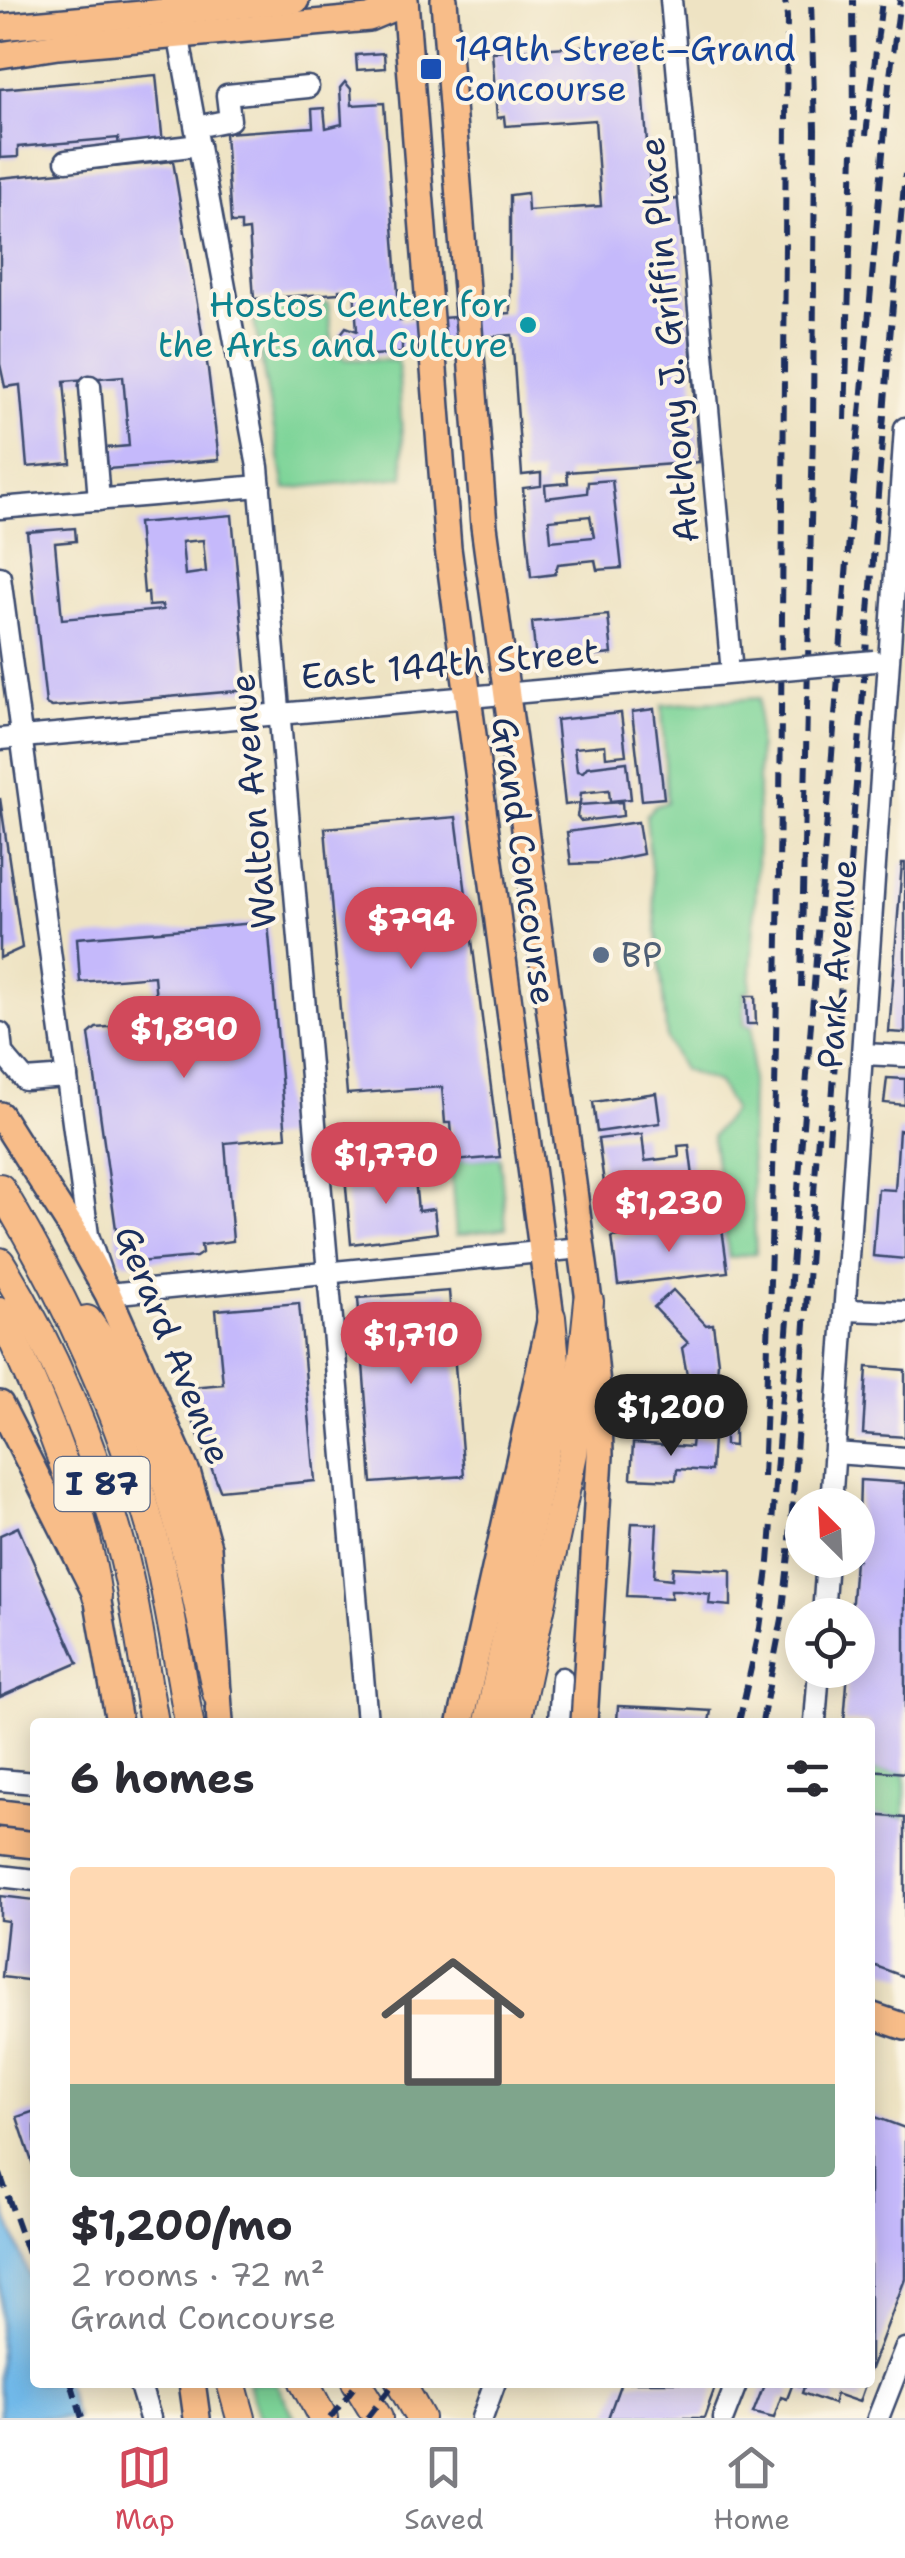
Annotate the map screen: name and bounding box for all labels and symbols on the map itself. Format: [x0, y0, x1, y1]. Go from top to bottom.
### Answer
place label: 149th Street–Grand Concourse [454, 25, 796, 112]
marker: 149th Street–Grand Concourse [418, 56, 444, 82]
street label: Anthony J. Griffin Place [627, 135, 710, 545]
place label: Hostos Center for the Arts and Culture [158, 281, 508, 368]
marker: Hostos Center for the Arts and Culture [517, 314, 539, 336]
street label: East 144th Street [299, 627, 601, 700]
street label: Walton Avenue [218, 671, 287, 931]
street label: Grand Concourse [481, 714, 568, 1008]
street label: Park Avenue [806, 857, 867, 1071]
pin: $794 [352, 887, 470, 972]
place label: BP [621, 931, 662, 978]
marker: BP [590, 944, 612, 966]
pin: $1,890 [103, 996, 265, 1081]
pin: $1,770 [305, 1122, 467, 1207]
pin: $1,230 [588, 1170, 750, 1255]
street label: Gerard Avenue [104, 1218, 243, 1471]
pin: $1,710 [330, 1302, 492, 1387]
pin: $1,200 [590, 1374, 752, 1459]
road number: I 87 [54, 1457, 150, 1511]
north arrow [785, 1488, 875, 1578]

